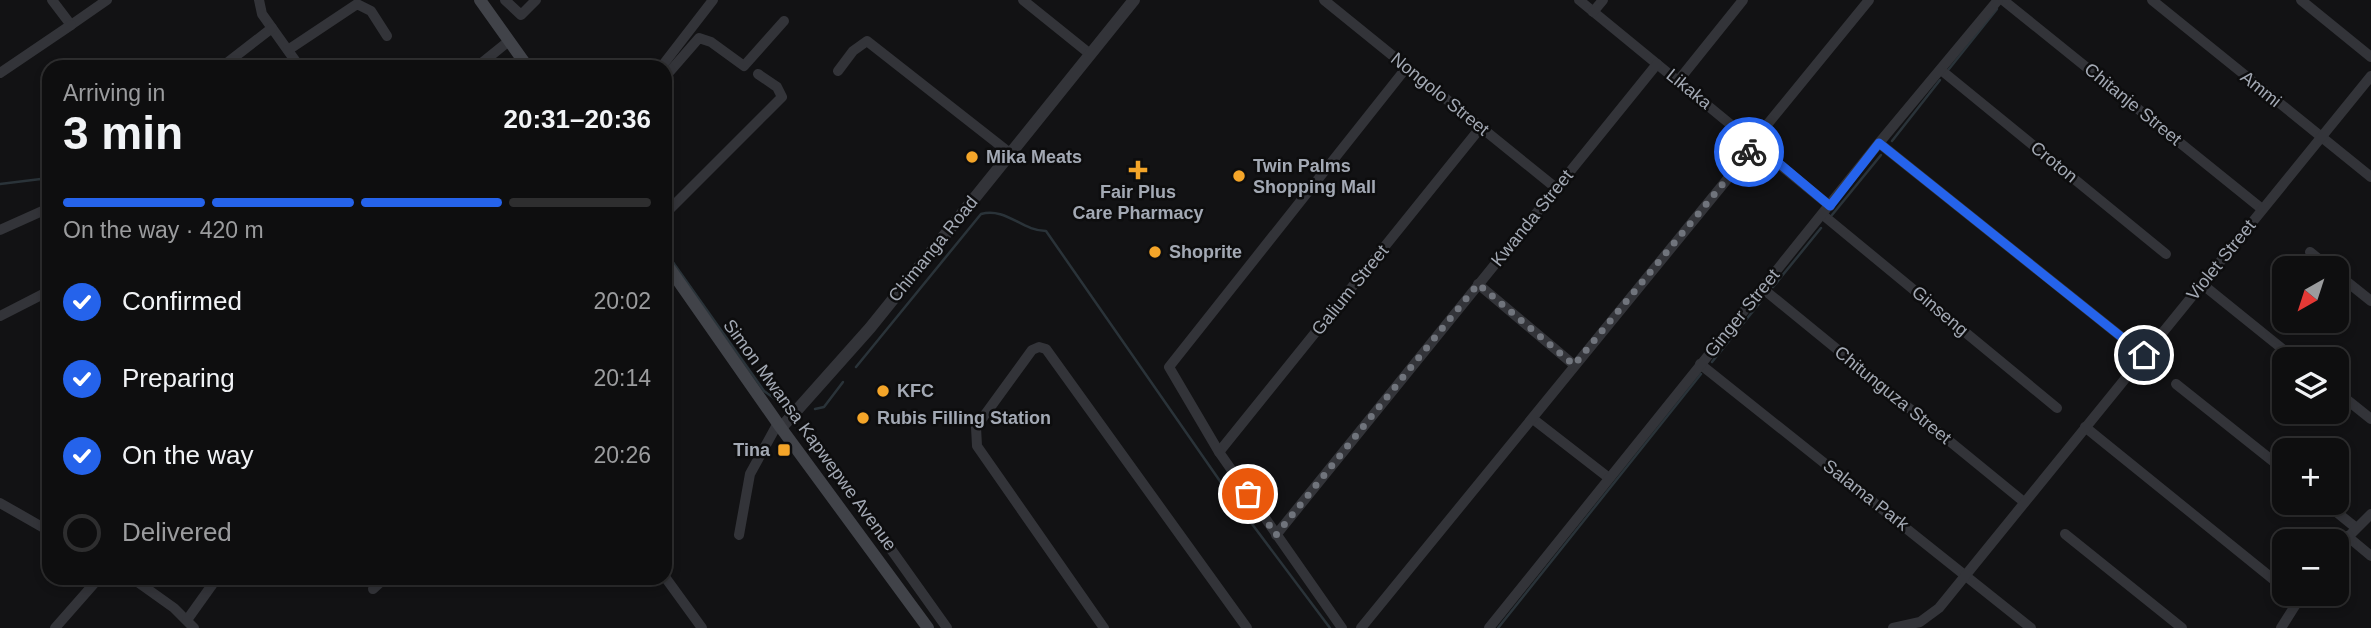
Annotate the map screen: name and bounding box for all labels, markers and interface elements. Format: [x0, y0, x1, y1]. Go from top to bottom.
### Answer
street label: Nongolo Street [1387, 48, 1493, 140]
street label: Chitanje Street [2080, 59, 2186, 149]
street label: Likaka [1662, 65, 1716, 114]
street label: Ammi [2237, 67, 2285, 111]
text: Arriving in [63, 80, 165, 106]
text: 20:31–20:36 [504, 104, 651, 134]
text: 3 min [63, 107, 183, 159]
courier [1714, 117, 1784, 187]
icon: bike [1730, 133, 1768, 171]
street label: Croton [2027, 137, 2081, 187]
place label: Mika Meats [986, 147, 1082, 167]
marker: Mika Meats [964, 149, 980, 165]
place label: Twin Palms Shopping Mall [1253, 156, 1376, 197]
marker: Fair Plus Care Pharmacy [1130, 162, 1146, 178]
street label: Kwanda Street [1487, 166, 1577, 270]
marker: Twin Palms Shopping Mall [1231, 168, 1247, 184]
place label: Fair Plus Care Pharmacy [1072, 182, 1204, 223]
street label: Chimanga Road [884, 192, 982, 306]
street label: Violet Street [2182, 216, 2260, 304]
text: On the way · 420 m [63, 217, 264, 243]
street label: Galium Street [1308, 241, 1392, 339]
place label: Shoprite [1169, 242, 1242, 262]
marker: Shoprite [1147, 244, 1163, 260]
north arrow [2272, 256, 2348, 332]
map controls [2272, 256, 2349, 606]
street label: Ginger Street [1701, 265, 1783, 361]
street label: Ginseng [1908, 282, 1972, 340]
icon: check [63, 283, 101, 321]
text: Confirmed [122, 286, 242, 316]
text: 20:02 [593, 288, 651, 314]
street label: Simon Mwansa Kapwepwe Avenue [719, 316, 901, 554]
pin [2114, 325, 2174, 385]
icon: home [2125, 336, 2163, 374]
street label: Chitunguza Street [1831, 342, 1955, 448]
button: layers [2272, 347, 2349, 424]
icon: check [63, 360, 101, 398]
text: Preparing [122, 363, 235, 393]
text: 20:14 [593, 365, 651, 391]
place label: KFC [897, 381, 934, 401]
marker: KFC [875, 383, 891, 399]
place label: Rubis Filling Station [877, 408, 1051, 428]
marker: Rubis Filling Station [855, 410, 871, 426]
icon: check [63, 437, 101, 475]
button: + [2272, 438, 2349, 515]
text: On the way [122, 440, 254, 470]
place label: Tina [733, 440, 771, 460]
text: 20:26 [593, 442, 651, 468]
marker: Tina [776, 442, 792, 458]
street label: Salama Park [1819, 455, 1914, 535]
pin [1218, 464, 1278, 524]
icon: bag [1229, 475, 1267, 513]
text: Delivered [122, 517, 232, 547]
button: − [2272, 529, 2349, 606]

